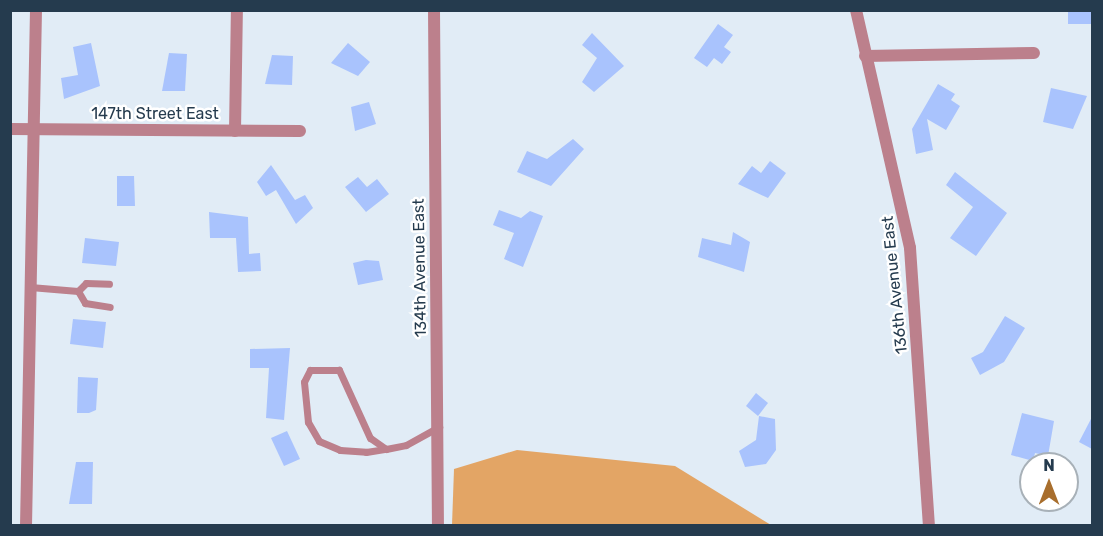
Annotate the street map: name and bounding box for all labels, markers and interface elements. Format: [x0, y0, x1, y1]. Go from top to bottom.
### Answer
street label: 147th Street East [91, 104, 219, 124]
street label: 134th Avenue East [409, 198, 431, 338]
street label: 136th Avenue East [878, 215, 912, 355]
north arrow [1019, 452, 1079, 512]
text: N [1043, 456, 1055, 475]

